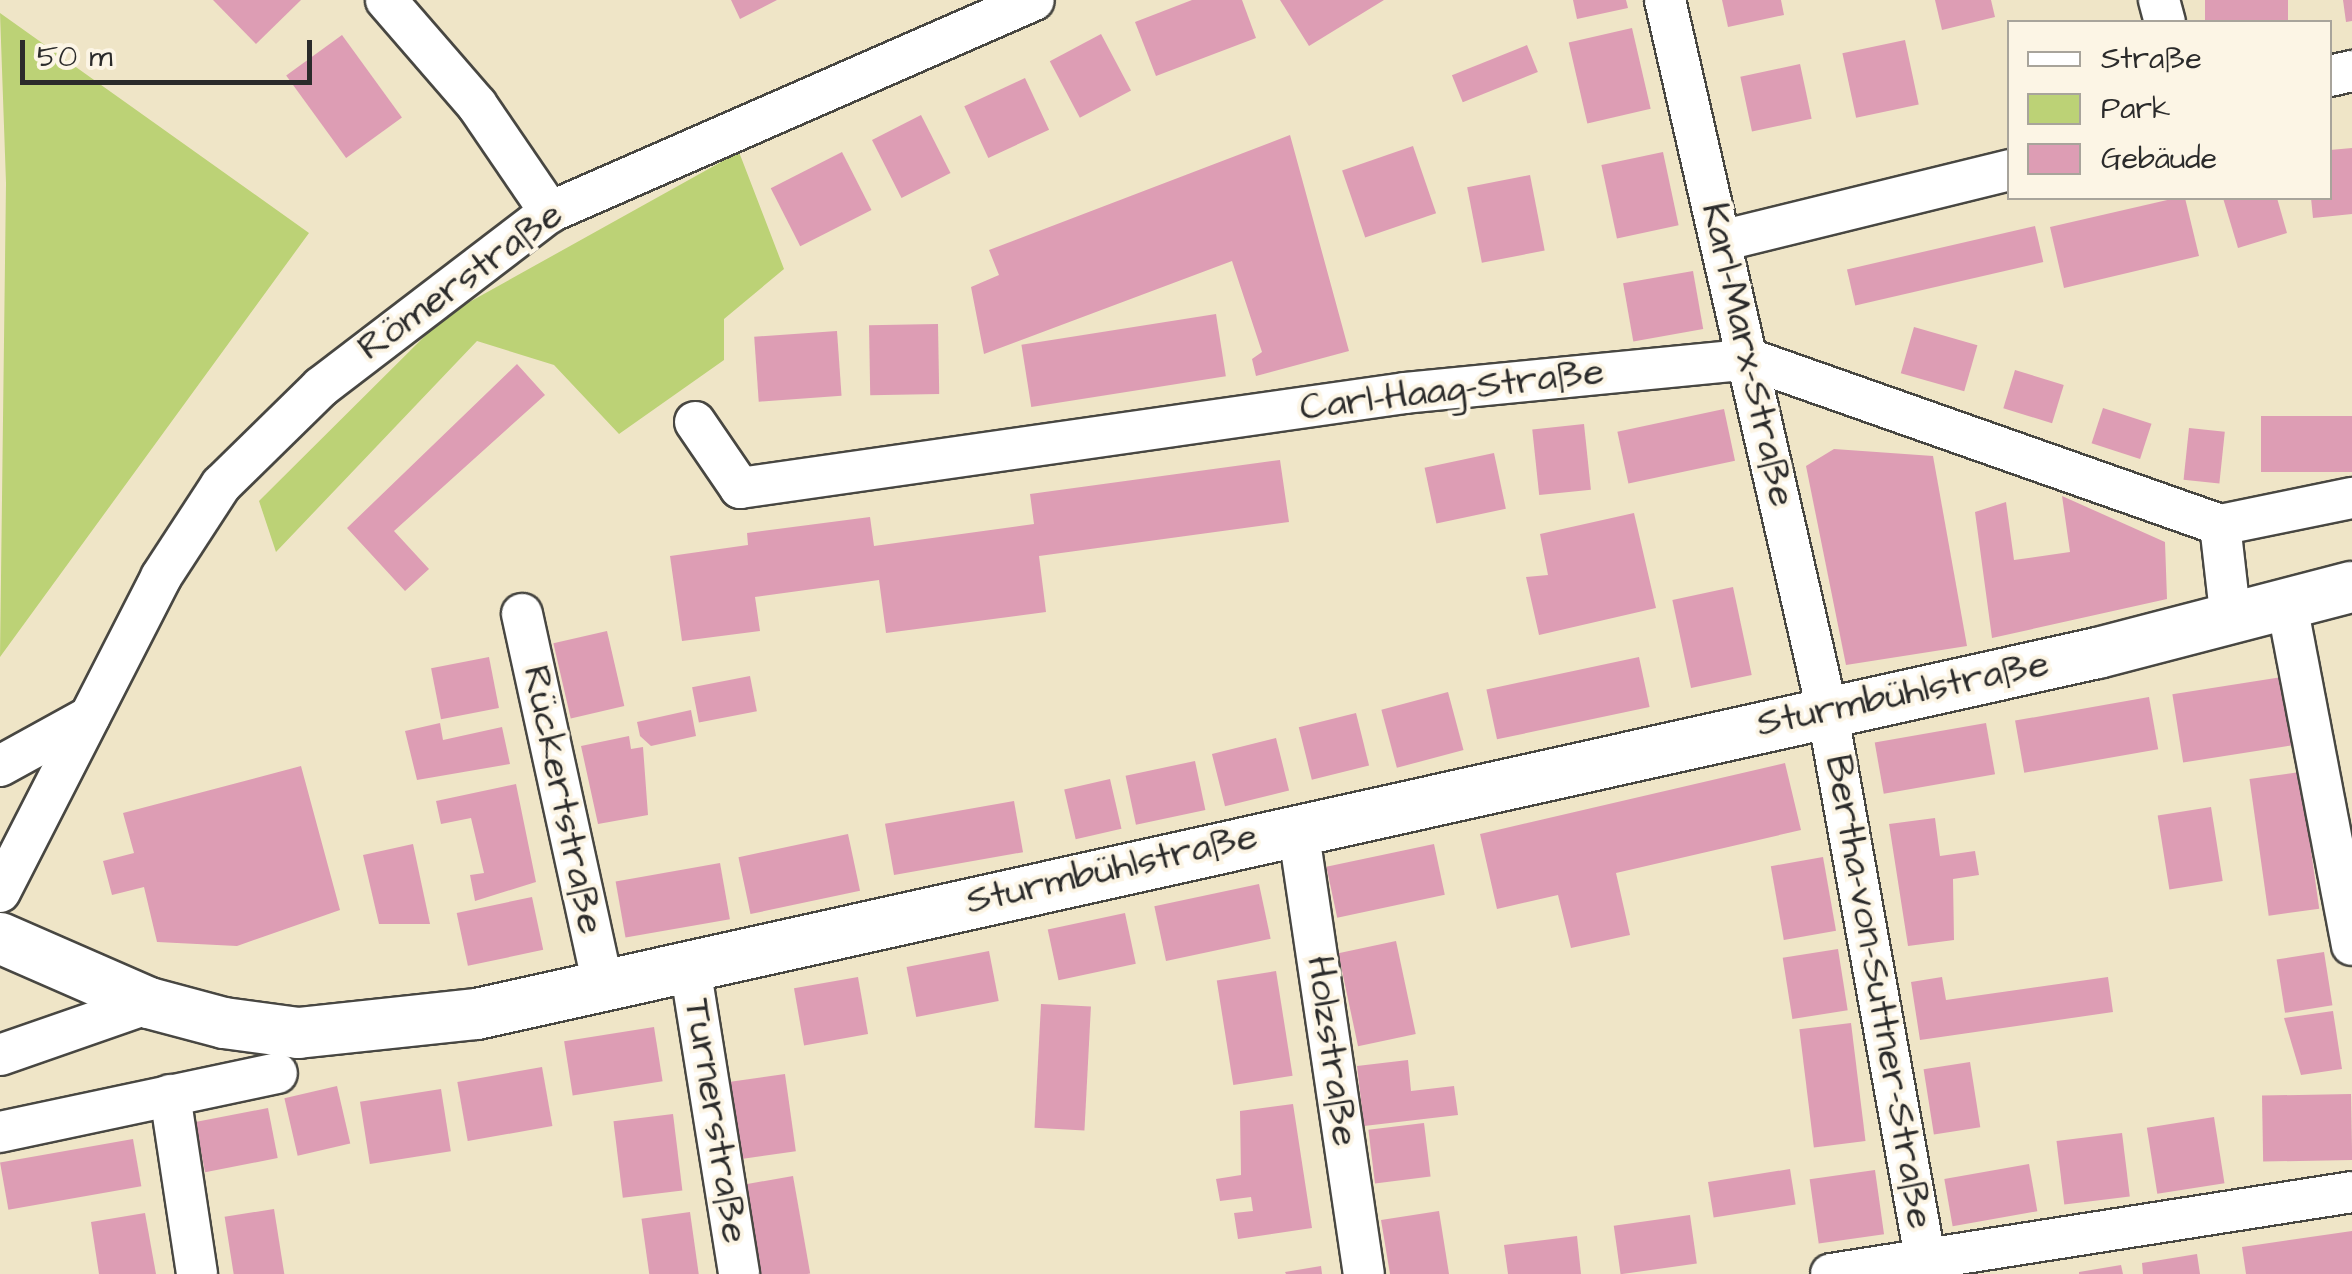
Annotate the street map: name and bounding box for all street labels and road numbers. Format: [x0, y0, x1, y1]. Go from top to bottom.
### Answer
street label: Römerstraße [350, 192, 572, 372]
street label: Karl-Marx-Straße [1690, 199, 1804, 511]
street label: Carl-Haag-Straße [1298, 350, 1606, 432]
street label: Sturmbühlstraße [1753, 642, 2053, 748]
street label: Rückertstraße [511, 662, 613, 938]
street label: Bertha-von-Suttner-Straße [1814, 752, 1942, 1232]
street label: Sturmbühlstraße [962, 814, 1262, 926]
street label: Holzstraße [1295, 953, 1367, 1149]
street label: Turnerstraße [673, 996, 757, 1246]

